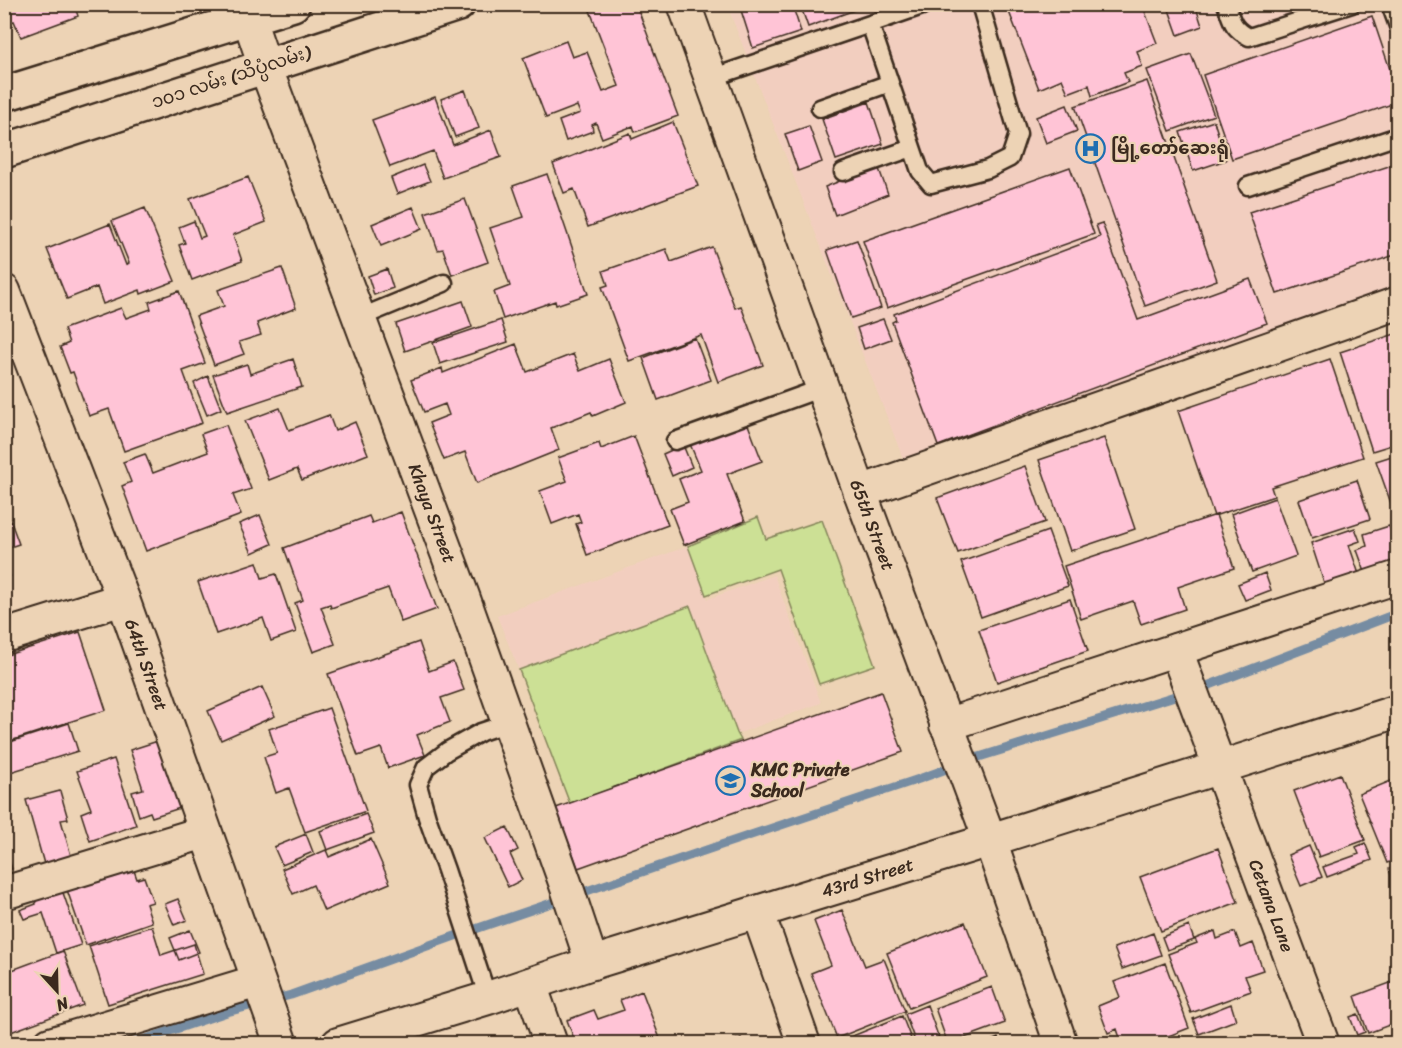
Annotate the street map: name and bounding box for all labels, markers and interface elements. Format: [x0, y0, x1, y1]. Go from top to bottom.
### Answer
street label: ၁၀၁ လမ်း (သိပ္ပံလမ်း) [147, 36, 316, 118]
hospital icon: မြို့တော်ဆေးရုံ [1074, 132, 1106, 164]
place label: မြို့တော်ဆေးရုံ [1111, 132, 1229, 164]
street label: Khaya Street [399, 459, 465, 568]
street label: 65th Street [841, 475, 904, 576]
street label: 64th Street [115, 614, 178, 715]
place label: KMC Private School [750, 754, 850, 807]
school or university icon: KMC Private School [714, 764, 746, 796]
street label: 43rd Street [817, 848, 918, 907]
street label: Cetana Lane [1239, 855, 1303, 957]
north arrow [27, 961, 87, 1021]
text: N [51, 989, 74, 1020]

